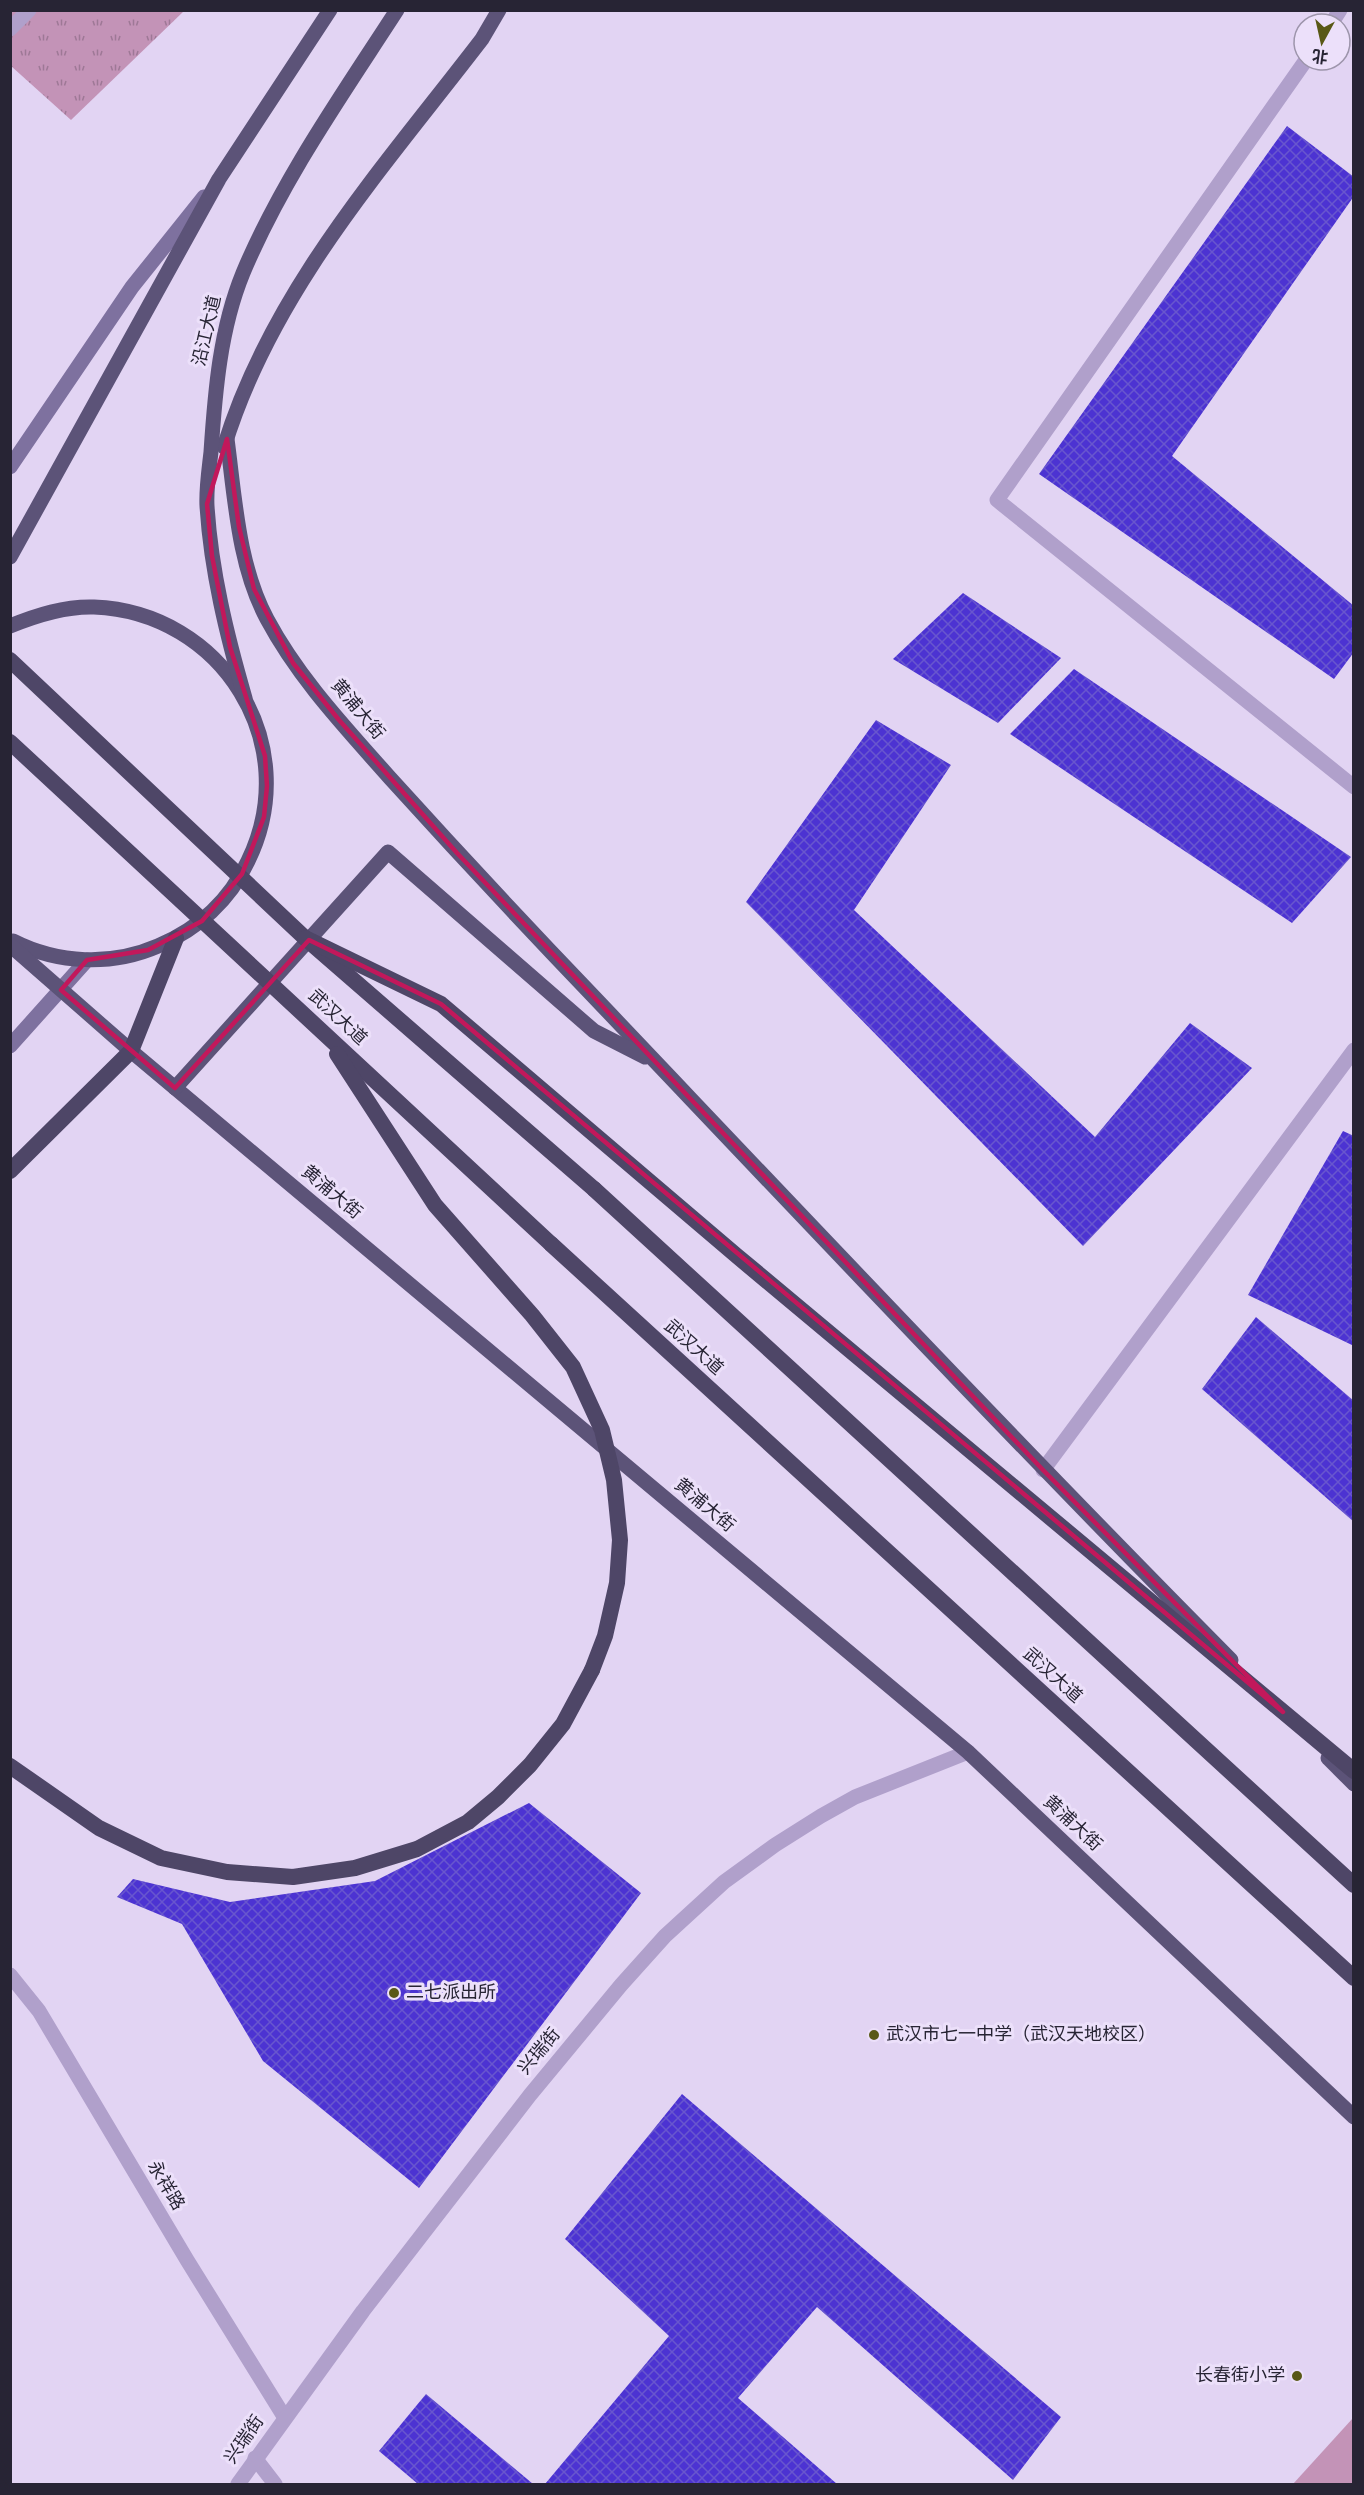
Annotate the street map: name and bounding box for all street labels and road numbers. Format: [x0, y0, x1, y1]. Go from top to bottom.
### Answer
street label: 沿江大道 [189, 293, 227, 369]
street label: 黄浦大街 [325, 675, 389, 745]
street label: 武汉大道 [303, 985, 371, 1051]
street label: 黄浦大街 [296, 1161, 366, 1225]
street label: 武汉大道 [659, 1315, 727, 1381]
street label: 黄浦大街 [669, 1474, 739, 1538]
street label: 武汉大道 [1018, 1643, 1086, 1709]
street label: 黄浦大街 [1038, 1791, 1106, 1857]
street label: 兴瑞街 [514, 2024, 566, 2080]
street label: 永祥路 [141, 2157, 189, 2215]
street label: 兴瑞街 [220, 2411, 270, 2469]

